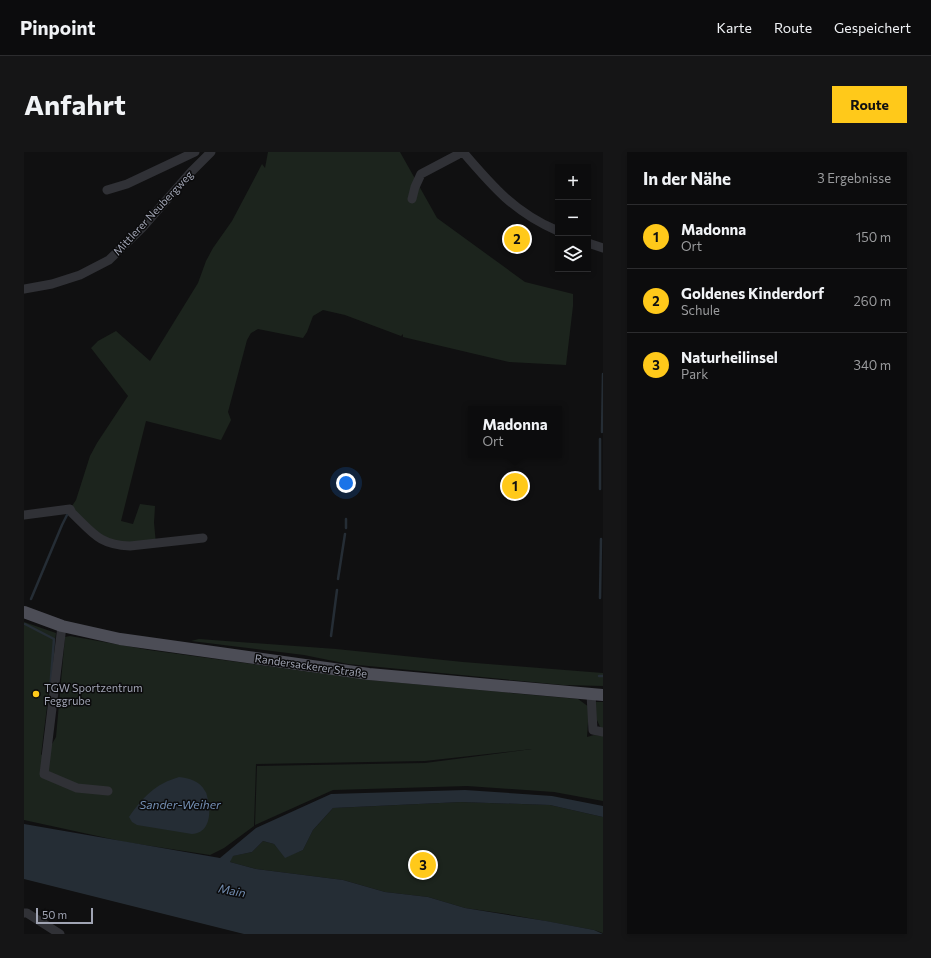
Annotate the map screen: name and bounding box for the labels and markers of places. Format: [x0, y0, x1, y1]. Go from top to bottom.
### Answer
pin: 2 [504, 224, 530, 254]
pin: 1 [502, 471, 528, 501]
place label: TGW Sportzentrum Feggrube [44, 681, 143, 707]
marker: TGW Sportzentrum Feggrube [31, 689, 41, 699]
pin: 3 [410, 850, 436, 880]

